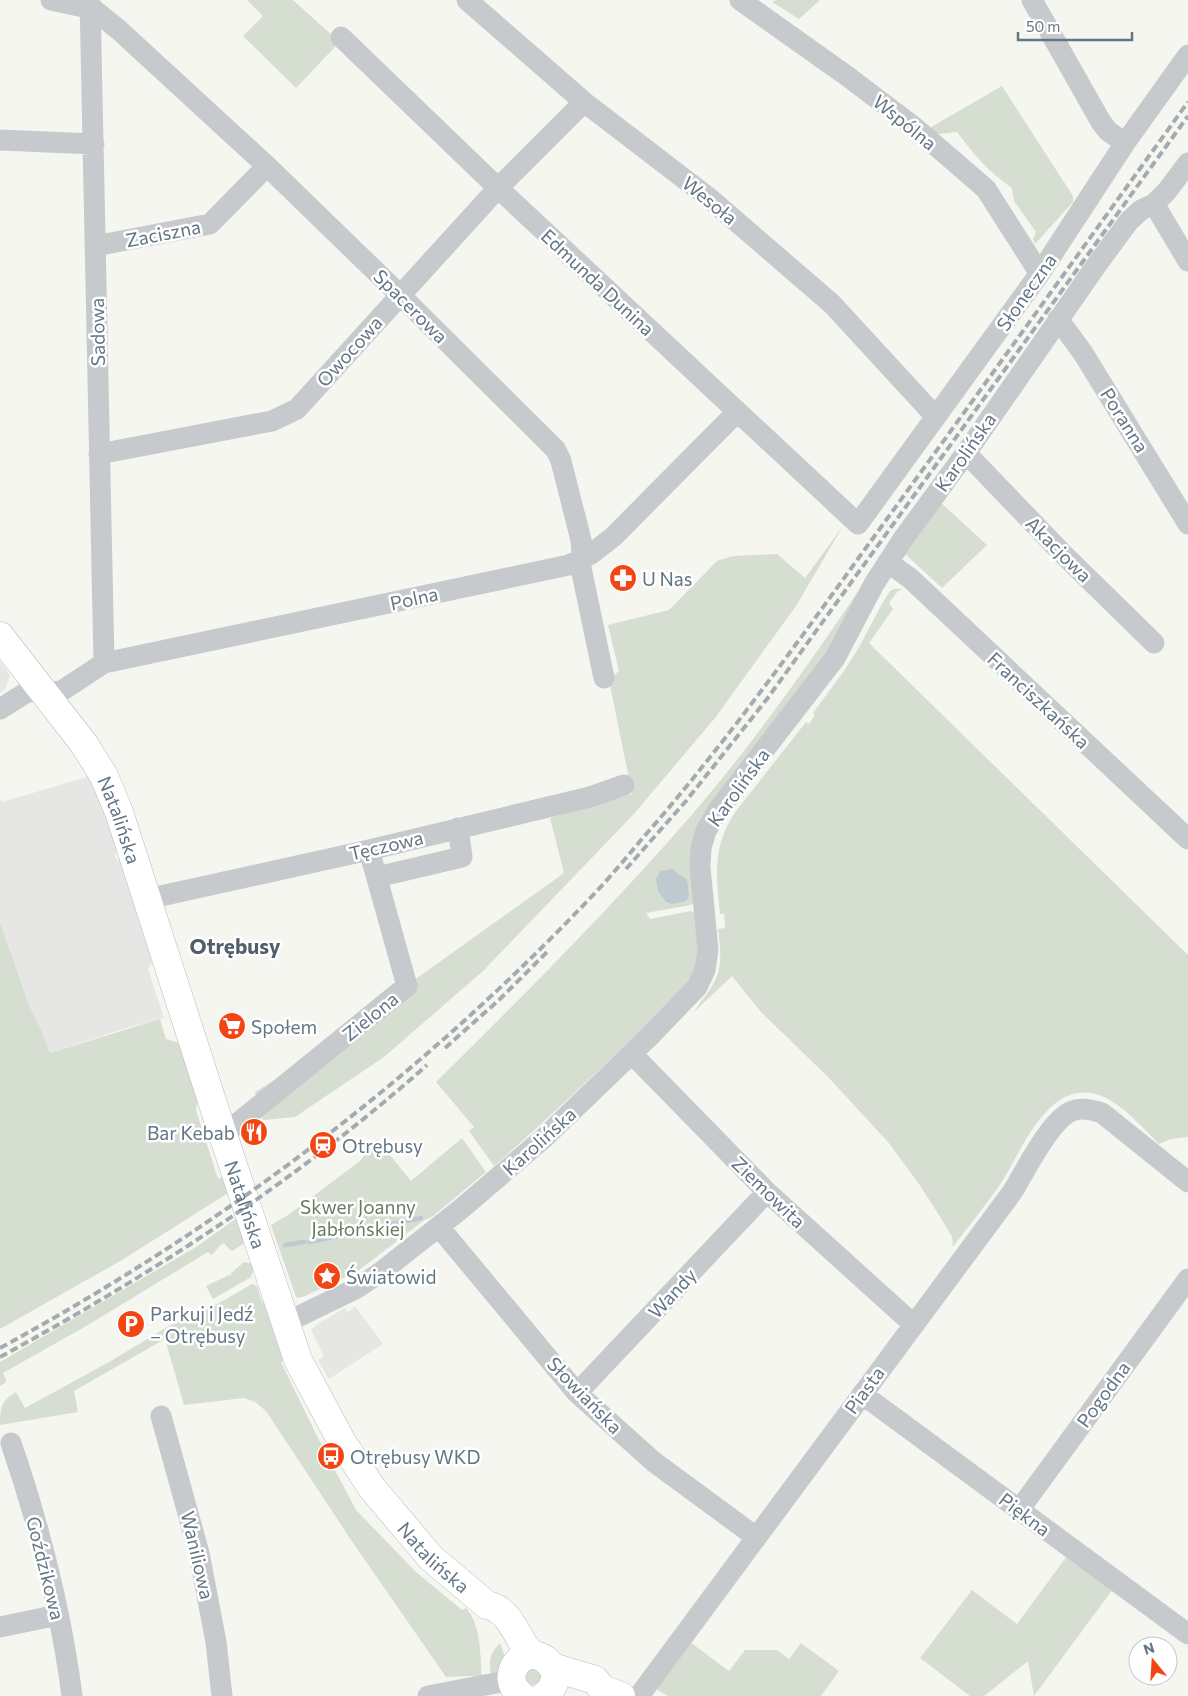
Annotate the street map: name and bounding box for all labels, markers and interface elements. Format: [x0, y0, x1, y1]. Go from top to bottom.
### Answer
scale bar [1018, 10, 1132, 42]
text: 50 m [1026, 17, 1060, 35]
street label: Wspólna [869, 89, 941, 155]
street label: Wesoła [678, 171, 742, 229]
street label: Zaciszna [124, 214, 202, 252]
street label: Edmunda Dunina [537, 224, 659, 340]
street label: Słoneczna [991, 249, 1061, 335]
street label: Spacerowa [369, 264, 453, 348]
street label: Sadowa [85, 298, 109, 366]
street label: Owocowa [311, 311, 387, 391]
street label: Poranna [1096, 383, 1154, 457]
street label: Karolińska [930, 408, 1000, 496]
street label: Akacjowa [1021, 511, 1097, 587]
pharmacy icon: U Nas [608, 563, 638, 593]
place label: U Nas [642, 567, 692, 590]
street label: Polna [388, 582, 440, 614]
street label: Franciszkańska [983, 647, 1095, 753]
street label: Karolińska [702, 744, 774, 830]
street label: Natalińska [94, 772, 146, 866]
street label: Tęczowa [347, 825, 425, 865]
district label: Otrębusy [190, 933, 281, 958]
street label: Zielona [338, 987, 402, 1045]
supermarket icon: Społem [217, 1011, 247, 1041]
place label: Społem [251, 1015, 317, 1038]
street label: Karolińska [498, 1102, 580, 1180]
restaurant icon: Bar Kebab [239, 1117, 269, 1147]
place label: Bar Kebab [147, 1121, 235, 1144]
station icon: Otrębusy [308, 1130, 338, 1160]
place label: Otrębusy [342, 1134, 423, 1157]
street label: Ziemowita [728, 1151, 810, 1233]
street label: Natalińska [221, 1157, 272, 1251]
park label: Skwer Joanny Jabłońskiej [300, 1195, 416, 1240]
place icon: Światowid [312, 1261, 342, 1291]
street label: Wandy [643, 1263, 701, 1323]
place label: Światowid [346, 1264, 436, 1288]
place label: Parkuj i Jedź – Otrębusy [150, 1302, 253, 1347]
parking icon: Parkuj i Jedź – Otrębusy [116, 1309, 146, 1339]
street label: Słowiańska [543, 1352, 627, 1438]
street label: Pogodna [1071, 1356, 1135, 1432]
street label: Piasta [839, 1362, 889, 1418]
bus stop icon: Otrębusy WKD [316, 1441, 346, 1471]
place label: Otrębusy WKD [350, 1445, 481, 1468]
street label: Piękna [995, 1487, 1055, 1541]
street label: Waniliowa [177, 1509, 219, 1601]
street label: Goździkowa [22, 1514, 70, 1622]
street label: Natalińska [394, 1517, 475, 1597]
north arrow [1128, 1636, 1178, 1686]
text: N [1141, 1638, 1156, 1658]

